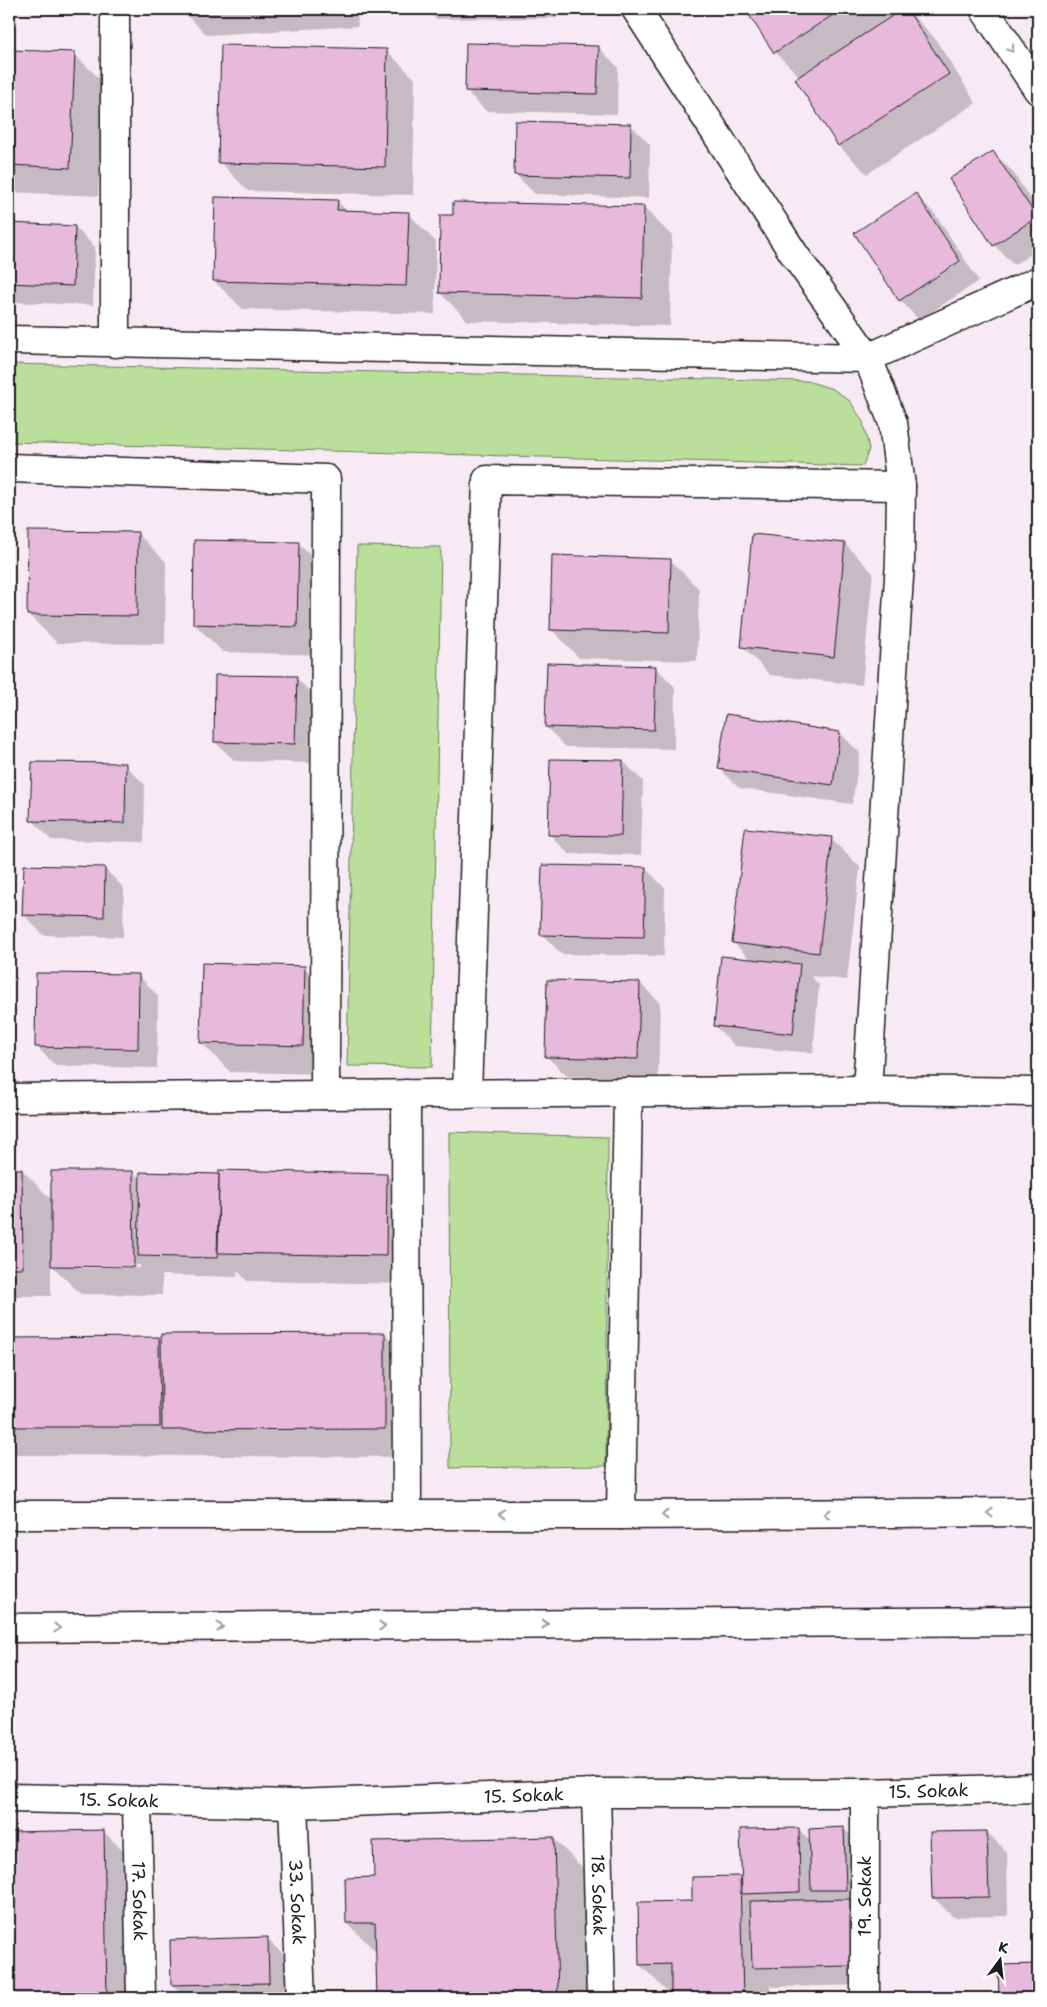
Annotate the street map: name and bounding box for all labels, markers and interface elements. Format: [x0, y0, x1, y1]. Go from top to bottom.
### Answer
one-way arrow [1005, 43, 1014, 53]
one-way arrow [985, 1507, 993, 1518]
one-way arrow [498, 1509, 506, 1519]
one-way arrow [823, 1509, 830, 1519]
one-way arrow [660, 1510, 668, 1520]
one-way arrow [542, 1619, 549, 1629]
one-way arrow [379, 1621, 387, 1631]
one-way arrow [216, 1622, 224, 1632]
one-way arrow [54, 1623, 62, 1633]
street label: 15. Sokak [888, 1778, 969, 1804]
street label: 15. Sokak [483, 1782, 564, 1809]
street label: 15. Sokak [79, 1787, 159, 1813]
street label: 18. Sokak [585, 1854, 611, 1936]
street label: 19. Sokak [853, 1855, 877, 1937]
street label: 33. Sokak [283, 1859, 311, 1945]
street label: 17. Sokak [126, 1861, 152, 1941]
north arrow [974, 1934, 1024, 1984]
text: K [996, 1938, 1011, 1957]

